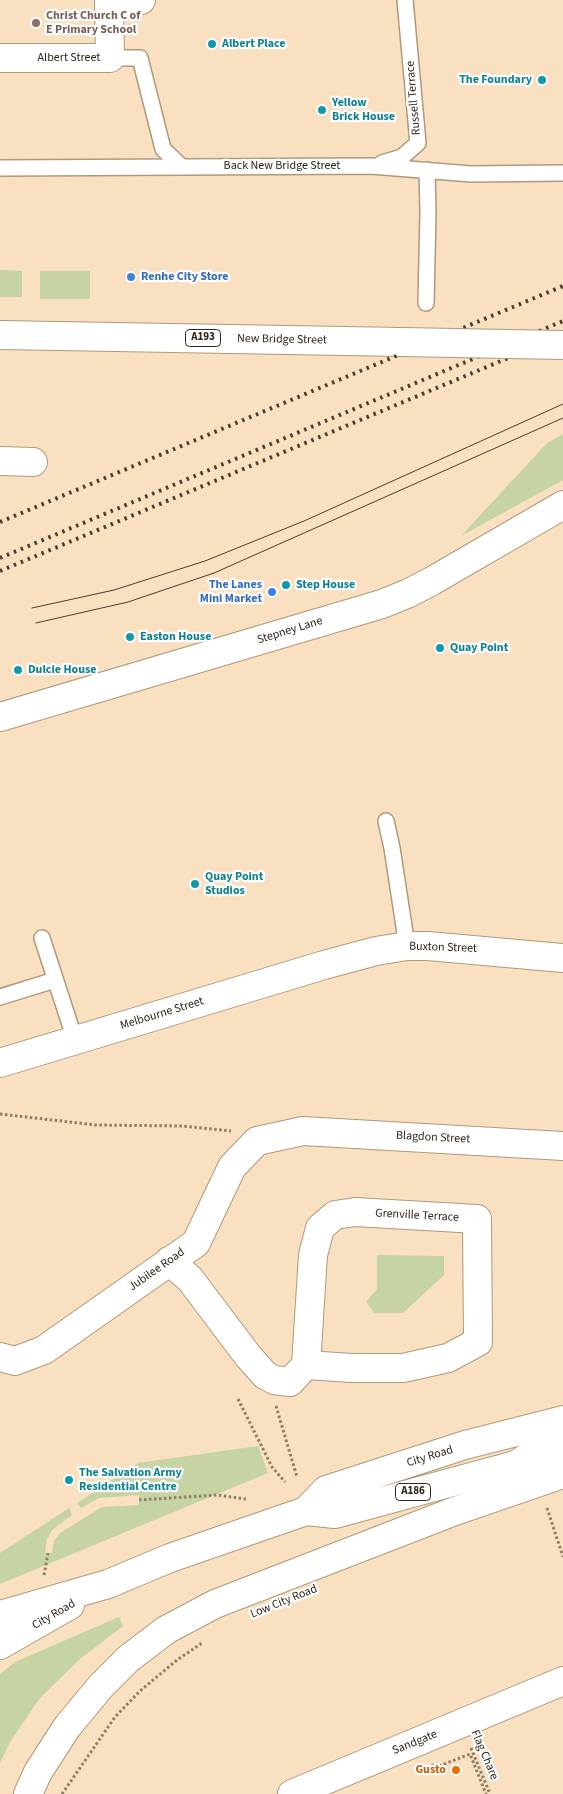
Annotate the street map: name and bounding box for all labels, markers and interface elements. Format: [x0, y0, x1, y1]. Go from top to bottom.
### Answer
place label: Christ Church C of E Primary School [46, 9, 140, 37]
marker: Christ Church C of E Primary School [30, 17, 42, 29]
place label: Albert Place [222, 37, 286, 51]
marker: Albert Place [206, 38, 218, 50]
street label: Albert Street [38, 51, 100, 65]
street label: Russell Terrace [404, 60, 424, 136]
place label: The Foundary [459, 73, 532, 87]
marker: The Foundary [536, 74, 548, 86]
place label: Yellow Brick House [332, 96, 395, 124]
marker: Yellow Brick House [316, 104, 328, 116]
street label: Back New Bridge Street [224, 159, 340, 173]
place label: Renhe City Store [141, 270, 229, 284]
marker: Renhe City Store [125, 271, 137, 283]
road number: A193 [186, 329, 220, 346]
street label: New Bridge Street [237, 332, 327, 348]
place label: The Lanes Mini Market [200, 578, 262, 606]
place label: Step House [296, 578, 355, 592]
marker: Step House [280, 579, 292, 591]
marker: The Lanes Mini Market [266, 586, 278, 598]
street label: Stepney Lane [256, 614, 324, 648]
place label: Easton House [140, 630, 211, 644]
marker: Easton House [124, 631, 136, 643]
place label: Quay Point [450, 641, 508, 655]
marker: Quay Point [434, 642, 446, 654]
place label: Dulcie House [28, 663, 97, 677]
marker: Dulcie House [12, 664, 24, 676]
place label: Quay Point Studios [205, 870, 263, 898]
marker: Quay Point Studios [189, 878, 201, 890]
street label: Buxton Street [409, 940, 477, 956]
street label: Melbourne Street [119, 994, 205, 1034]
street label: Blagdon Street [396, 1129, 470, 1147]
street label: Grenville Terrace [375, 1207, 459, 1225]
street label: Jubilee Road [126, 1245, 188, 1295]
street label: City Road [405, 1443, 455, 1471]
place label: The Salvation Army Residential Centre [79, 1466, 182, 1494]
marker: The Salvation Army Residential Centre [63, 1474, 75, 1486]
road number: A186 [396, 1484, 430, 1500]
street label: Low City Road [248, 1582, 320, 1622]
street label: City Road [30, 1597, 78, 1633]
street label: Sandgate [390, 1727, 440, 1759]
street label: Flag Chare [467, 1728, 501, 1782]
place label: Gusto [415, 1763, 446, 1777]
marker: Gusto [450, 1764, 462, 1776]

